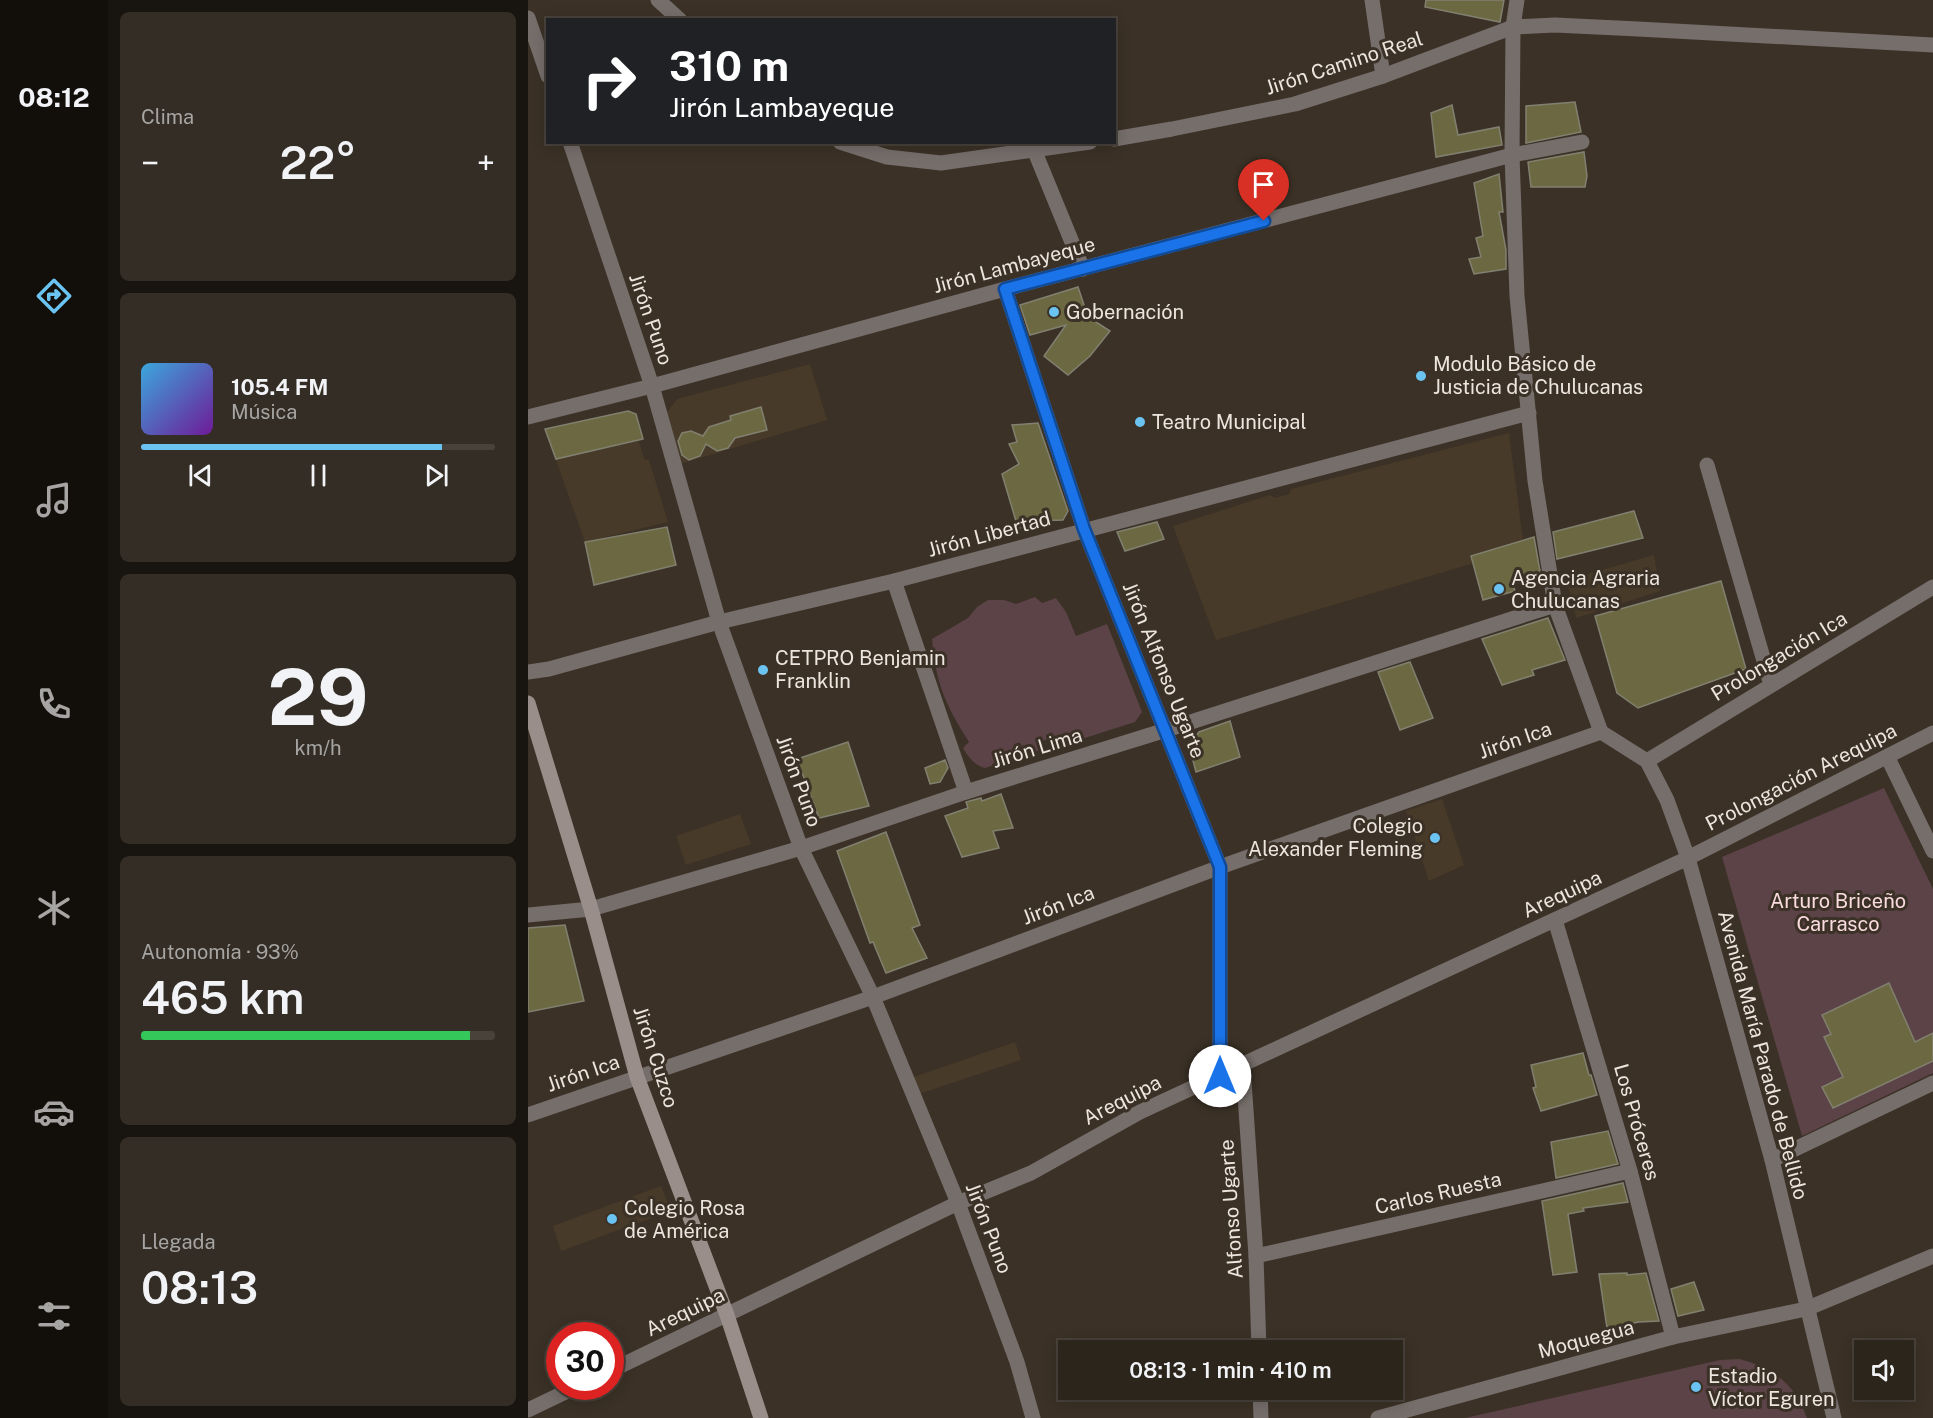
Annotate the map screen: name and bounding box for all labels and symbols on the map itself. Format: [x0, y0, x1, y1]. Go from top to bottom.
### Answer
street label: Jirón Camino Real [1262, 26, 1426, 100]
pin [1238, 159, 1289, 221]
street label: Jirón Lambayeque [930, 232, 1098, 298]
street label: Jirón Puno [624, 270, 678, 368]
place label: Gobernación [1066, 300, 1184, 324]
marker: Gobernación [1047, 305, 1061, 319]
place label: Modulo Básico de Justicia de Chulucanas [1433, 352, 1643, 399]
marker: Modulo Básico de Justicia de Chulucanas [1414, 369, 1428, 383]
place label: Teatro Municipal [1152, 410, 1306, 434]
marker: Teatro Municipal [1133, 415, 1147, 429]
street label: Jirón Libertad [925, 506, 1053, 562]
place label: Agencia Agraria Chulucanas [1511, 566, 1660, 613]
street label: Jirón Alfonso Ugarte [1118, 578, 1210, 762]
marker: Agencia Agraria Chulucanas [1492, 582, 1506, 596]
street label: Prolongación Ica [1707, 606, 1851, 706]
place label: CETPRO Benjamin Franklin [775, 646, 946, 693]
marker: CETPRO Benjamin Franklin [756, 663, 770, 677]
street label: Jirón Ica [1475, 716, 1555, 764]
street label: Prolongación Arequipa [1701, 718, 1901, 836]
street label: Jirón Lima [989, 723, 1085, 773]
street label: Jirón Puno [771, 732, 827, 830]
place label: Colegio Alexander Fleming [1248, 814, 1423, 861]
marker: Colegio Alexander Fleming [1428, 831, 1442, 845]
street label: Arequipa [1519, 865, 1605, 923]
street label: Jirón Ica [1018, 880, 1098, 930]
park label: Arturo Briceño Carrasco [1770, 889, 1906, 936]
street label: Avenida María Parado de Bellido [1713, 908, 1813, 1202]
street label: Jirón Cuzco [628, 1003, 684, 1111]
position arrow [1188, 1044, 1252, 1108]
street label: Jirón Ica [543, 1049, 623, 1097]
street label: Los Próceres [1609, 1061, 1665, 1183]
street label: Arequipa [1079, 1070, 1165, 1130]
street label: Alfonso Ugarte [1214, 1139, 1248, 1279]
street label: Carlos Ruesta [1372, 1167, 1504, 1219]
street label: Jirón Puno [961, 1179, 1017, 1277]
place label: Colegio Rosa de América [624, 1196, 745, 1243]
marker: Colegio Rosa de América [605, 1212, 619, 1226]
street label: Arequipa [642, 1283, 728, 1341]
street label: Moquegua [1535, 1315, 1637, 1363]
speed limit sign: 30 [546, 1322, 624, 1400]
place label: Estadio Víctor Eguren [1708, 1364, 1835, 1411]
marker: Estadio Víctor Eguren [1689, 1380, 1703, 1394]

